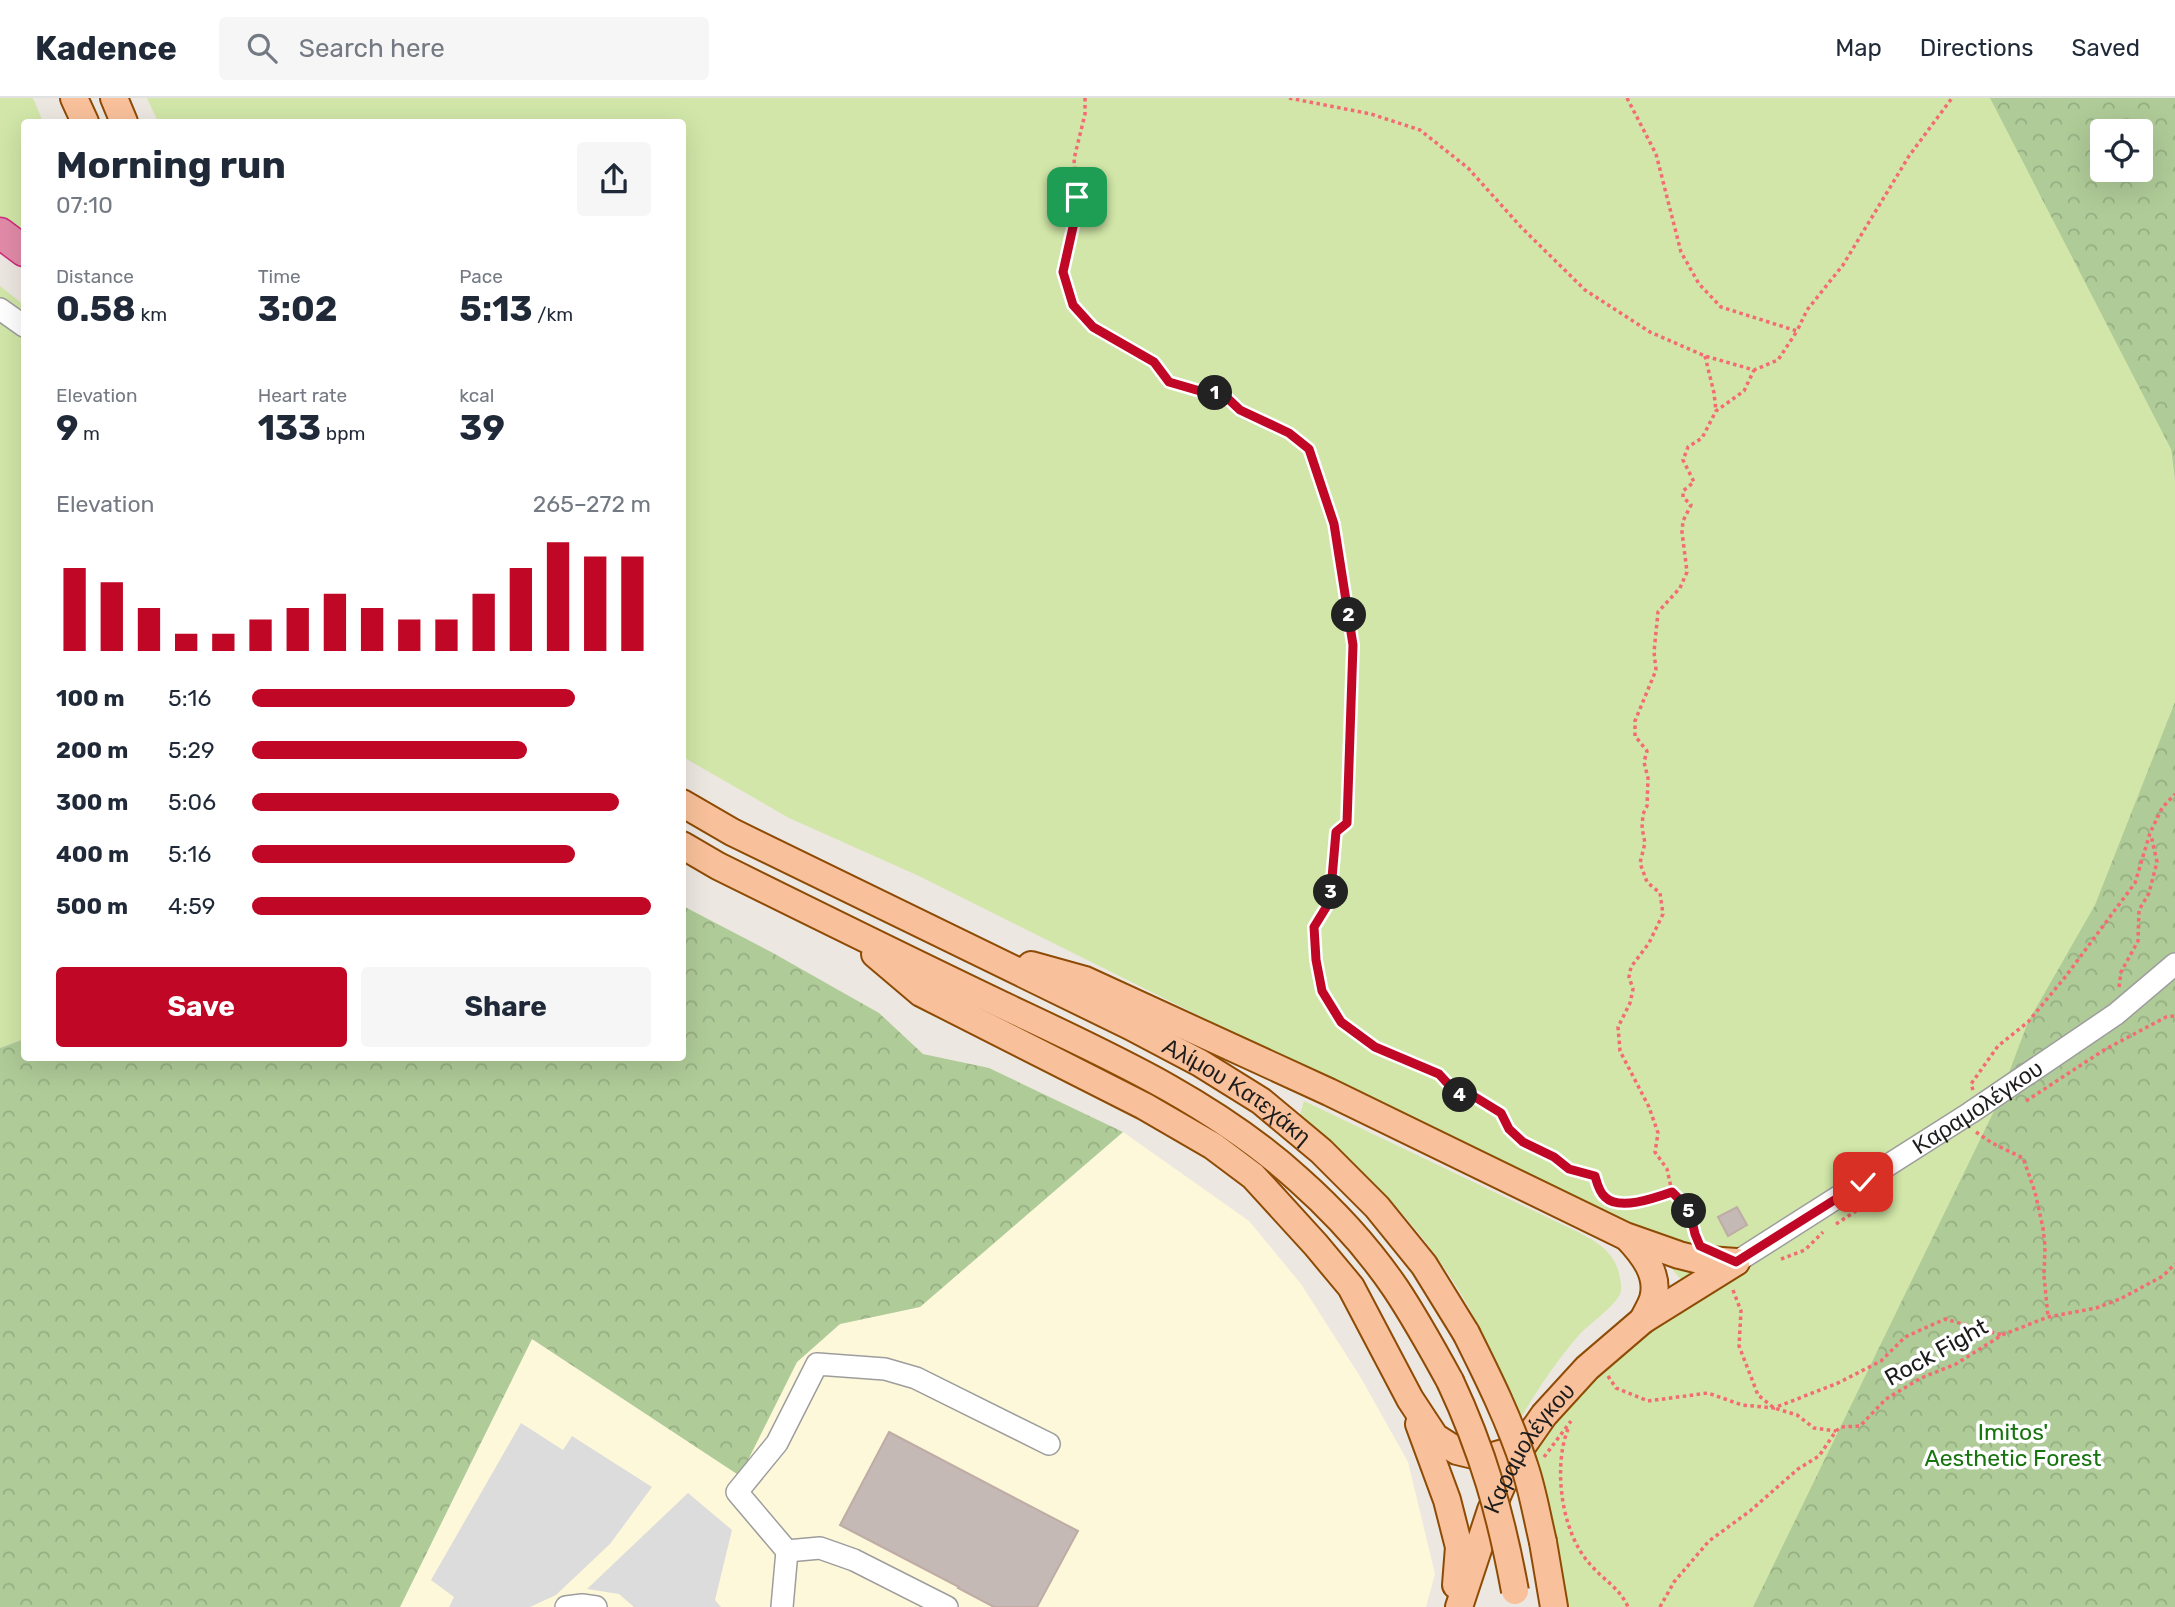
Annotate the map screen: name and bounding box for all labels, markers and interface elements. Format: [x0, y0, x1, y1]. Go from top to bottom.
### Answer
search box [219, 17, 709, 80]
text: Kadence [35, 29, 177, 68]
icon: search [243, 29, 281, 67]
text: Search here [299, 33, 445, 64]
text: Map [1835, 34, 1882, 62]
text: Directions [1920, 34, 2033, 62]
text: Saved [2071, 34, 2140, 62]
map controls [2090, 119, 2153, 182]
button: locate [2090, 119, 2153, 182]
text: Morning run [56, 142, 286, 188]
button: share [577, 142, 651, 216]
pin [1047, 167, 1107, 227]
icon: arrive [1058, 178, 1096, 216]
text: 07:10 [56, 191, 113, 219]
text: Distance [56, 265, 134, 288]
text: Time [258, 265, 301, 288]
text: Pace [459, 265, 503, 288]
text: 0.58 [56, 288, 136, 330]
text: 3:02 [258, 288, 338, 330]
text: 5:13 [459, 288, 533, 330]
text: km [136, 303, 167, 326]
text: /km [533, 303, 573, 326]
pin: 1 [1198, 376, 1232, 410]
text: 1 [1210, 381, 1219, 404]
text: Elevation [56, 384, 137, 407]
text: Heart rate [258, 384, 347, 407]
text: kcal [459, 384, 494, 407]
text: 9 [56, 407, 78, 449]
text: 133 [258, 407, 321, 449]
text: 39 [459, 407, 505, 449]
text: m [78, 422, 100, 445]
text: bpm [321, 422, 365, 445]
text: Elevation [56, 490, 155, 518]
text: 265–272 m [533, 490, 651, 518]
pin: 2 [1332, 598, 1366, 632]
text: 2 [1342, 603, 1355, 626]
text: 100 m [56, 684, 125, 712]
text: 5:16 [168, 684, 211, 712]
text: 200 m [56, 736, 128, 764]
text: 5:29 [168, 736, 215, 764]
text: 300 m [56, 788, 128, 816]
text: 5:06 [168, 788, 216, 816]
text: 400 m [56, 840, 129, 868]
text: 5:16 [168, 840, 211, 868]
pin: 3 [1314, 874, 1348, 910]
text: 3 [1324, 880, 1337, 903]
text: 500 m [56, 892, 128, 920]
text: 4:59 [168, 892, 215, 920]
button: Save [56, 967, 347, 1047]
button: Share [361, 967, 651, 1047]
street label: Αλίμου Κατεχάκη [1158, 1032, 1317, 1151]
street label: Καραμολέγκου [1907, 1054, 2048, 1160]
pin: 4 [1442, 1077, 1478, 1112]
text: 4 [1453, 1083, 1466, 1106]
pin [1833, 1152, 1893, 1212]
icon: check [1844, 1163, 1882, 1201]
pin: 5 [1672, 1194, 1706, 1228]
text: 5 [1682, 1199, 1695, 1222]
street label: Rock Fight [1880, 1312, 1992, 1392]
street label: Καραμολέγκου [1477, 1377, 1581, 1518]
park label: Imitos' Aesthetic Forest [1924, 1418, 2102, 1472]

